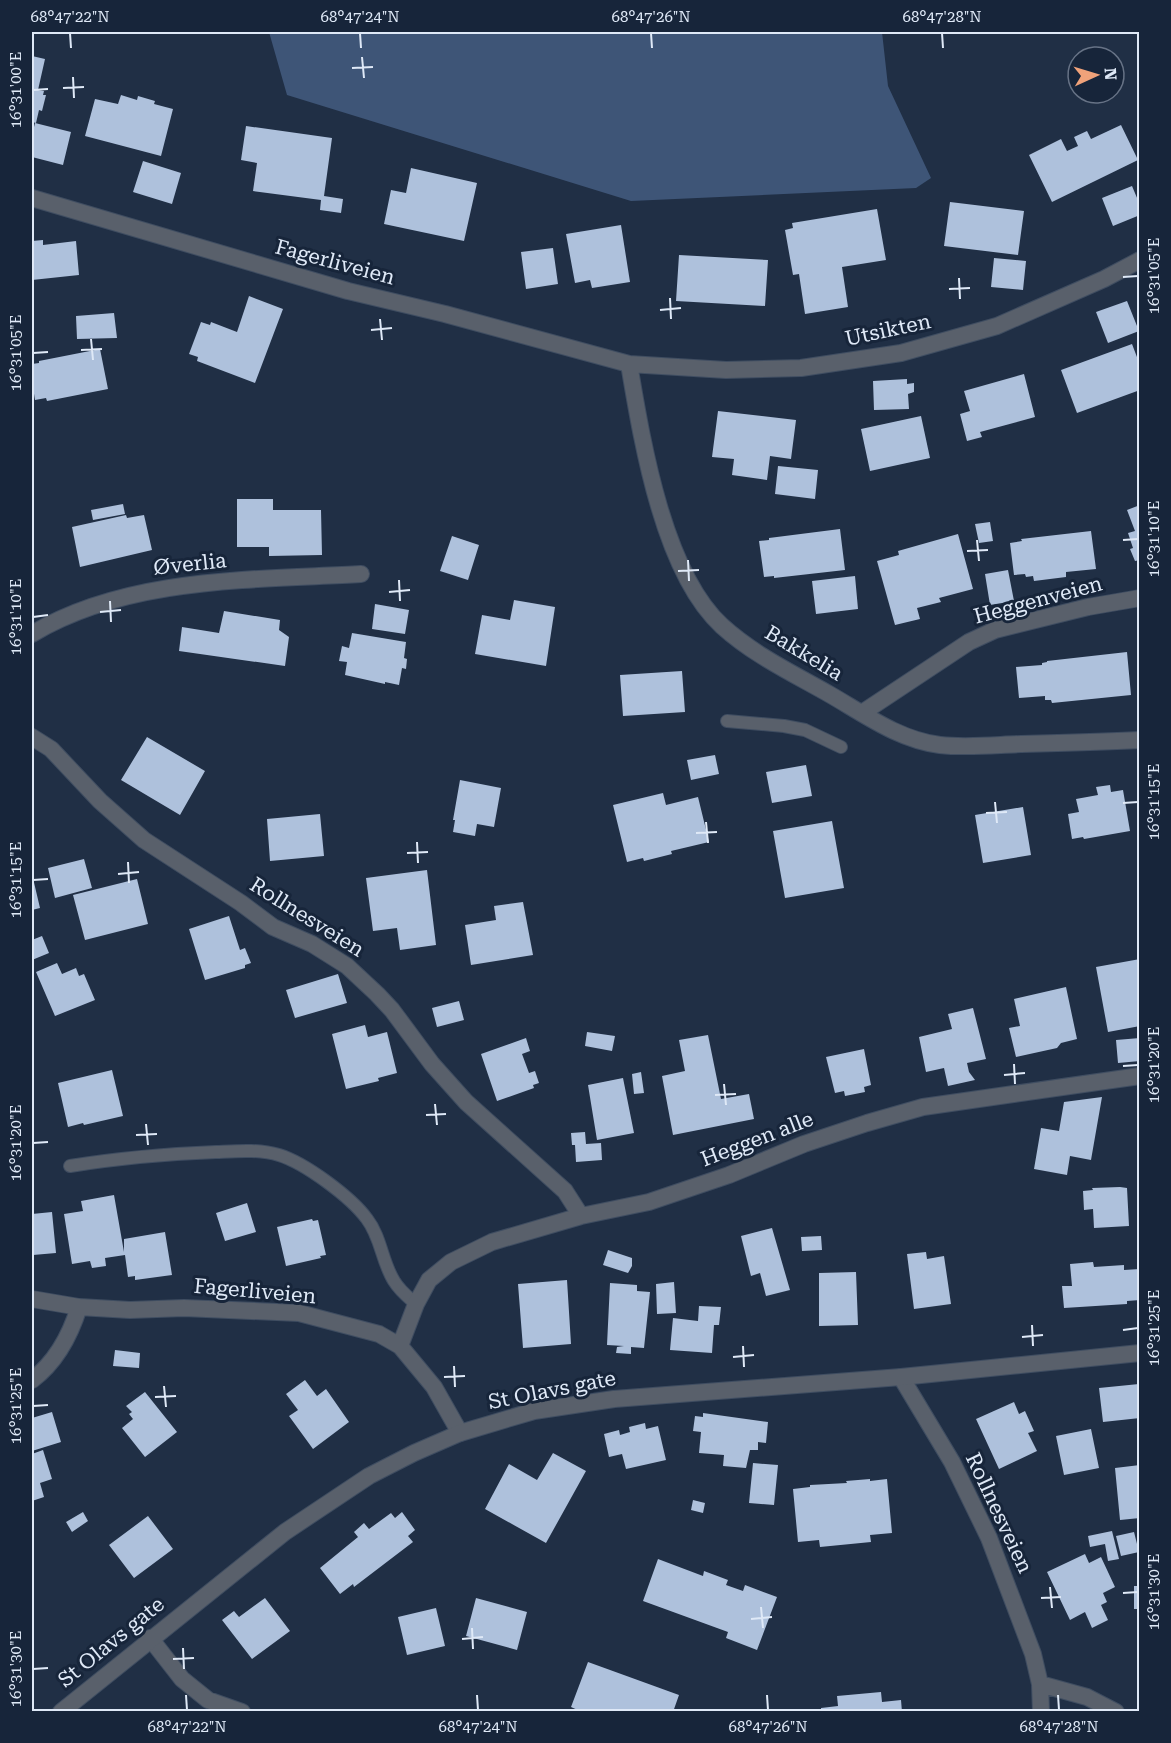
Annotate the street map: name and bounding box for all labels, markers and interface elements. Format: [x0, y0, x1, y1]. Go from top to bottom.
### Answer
text: 68°47'22"N [30, 8, 110, 26]
text: 68°47'24"N [320, 8, 400, 26]
text: 68°47'26"N [611, 8, 691, 26]
text: 68°47'28"N [902, 8, 982, 26]
north arrow [1066, 45, 1126, 105]
text: 16°31'00"E [7, 52, 25, 128]
text: N [1101, 67, 1120, 81]
street label: Fagerliveien [273, 235, 398, 290]
text: 16°31'05"E [1145, 238, 1163, 314]
street label: Utsikten [843, 309, 934, 351]
text: 16°31'05"E [7, 315, 25, 391]
text: 16°31'10"E [1145, 501, 1163, 577]
street label: Øverlia [152, 548, 228, 580]
street label: Heggenveien [971, 571, 1105, 629]
text: 16°31'10"E [7, 579, 25, 655]
street label: Bakkelia [761, 620, 848, 686]
text: 16°31'15"E [1145, 764, 1163, 840]
text: 16°31'15"E [7, 842, 25, 918]
street label: Rollnesveien [245, 872, 369, 962]
text: 16°31'20"E [1145, 1027, 1163, 1103]
text: 16°31'20"E [7, 1105, 25, 1181]
street label: Heggen alle [697, 1107, 817, 1171]
street label: Fagerliveien [193, 1274, 318, 1308]
text: 16°31'25"E [1145, 1290, 1163, 1366]
street label: St Olavs gate [486, 1366, 618, 1414]
text: 16°31'25"E [7, 1368, 25, 1444]
street label: Rollnesveien [961, 1449, 1038, 1577]
text: 16°31'30"E [1145, 1554, 1163, 1630]
street label: St Olavs gate [53, 1592, 169, 1692]
text: 16°31'30"E [7, 1631, 25, 1707]
text: 68°47'22"N [147, 1718, 227, 1736]
text: 68°47'24"N [438, 1718, 518, 1736]
text: 68°47'26"N [728, 1718, 808, 1736]
text: 68°47'28"N [1019, 1718, 1099, 1736]

